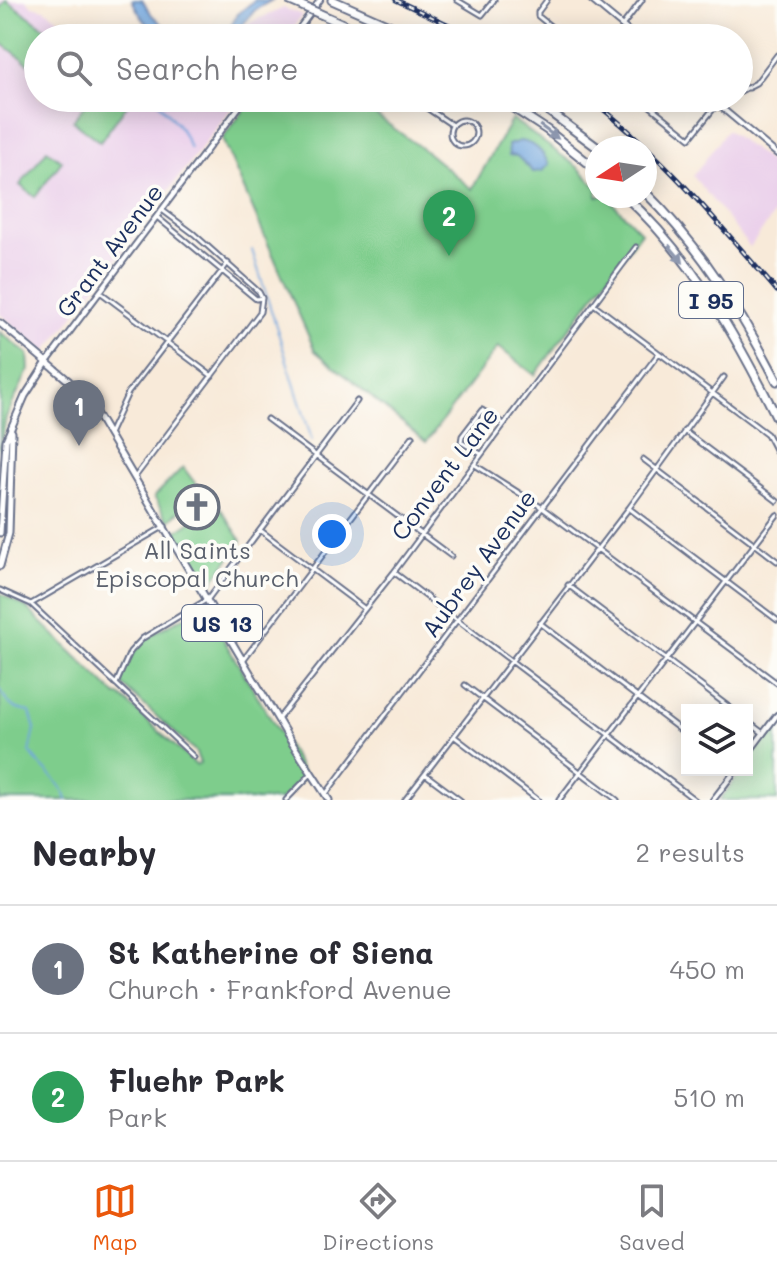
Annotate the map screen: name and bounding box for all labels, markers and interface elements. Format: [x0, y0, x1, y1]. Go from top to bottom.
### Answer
search box [24, 24, 753, 112]
icon: search [52, 46, 96, 90]
text: Search here [116, 48, 299, 88]
one-way arrow [538, 124, 560, 140]
north arrow [585, 136, 657, 208]
street label: Grant Avenue [49, 177, 169, 323]
pin: 2 [423, 190, 475, 256]
one-way arrow [668, 244, 684, 264]
road number: I 95 [679, 282, 743, 318]
pin: 1 [53, 380, 105, 446]
street label: Convent Lane [384, 400, 504, 546]
church icon: All Saints Episcopal Church [173, 483, 221, 531]
street label: Aubrey Avenue [414, 483, 542, 643]
your location [312, 514, 352, 554]
place label: All Saints Episcopal Church [96, 534, 298, 593]
road number: US 13 [182, 605, 262, 641]
map controls [681, 704, 753, 776]
button: layers [681, 704, 753, 776]
text: Nearby [32, 830, 157, 875]
text: 2 results [636, 835, 745, 869]
text: St Katherine of Siena [108, 932, 434, 972]
text: 1 [52, 952, 64, 986]
text: 450 m [669, 952, 745, 986]
text: Church · Frankford Avenue [108, 972, 452, 1006]
text: Fluehr Park [108, 1060, 285, 1100]
text: 2 [51, 1080, 65, 1114]
text: 510 m [673, 1080, 745, 1114]
text: Park [108, 1100, 167, 1134]
tab: Map [93, 1179, 137, 1256]
tab: Directions [322, 1179, 434, 1256]
tab: Saved [619, 1179, 684, 1256]

